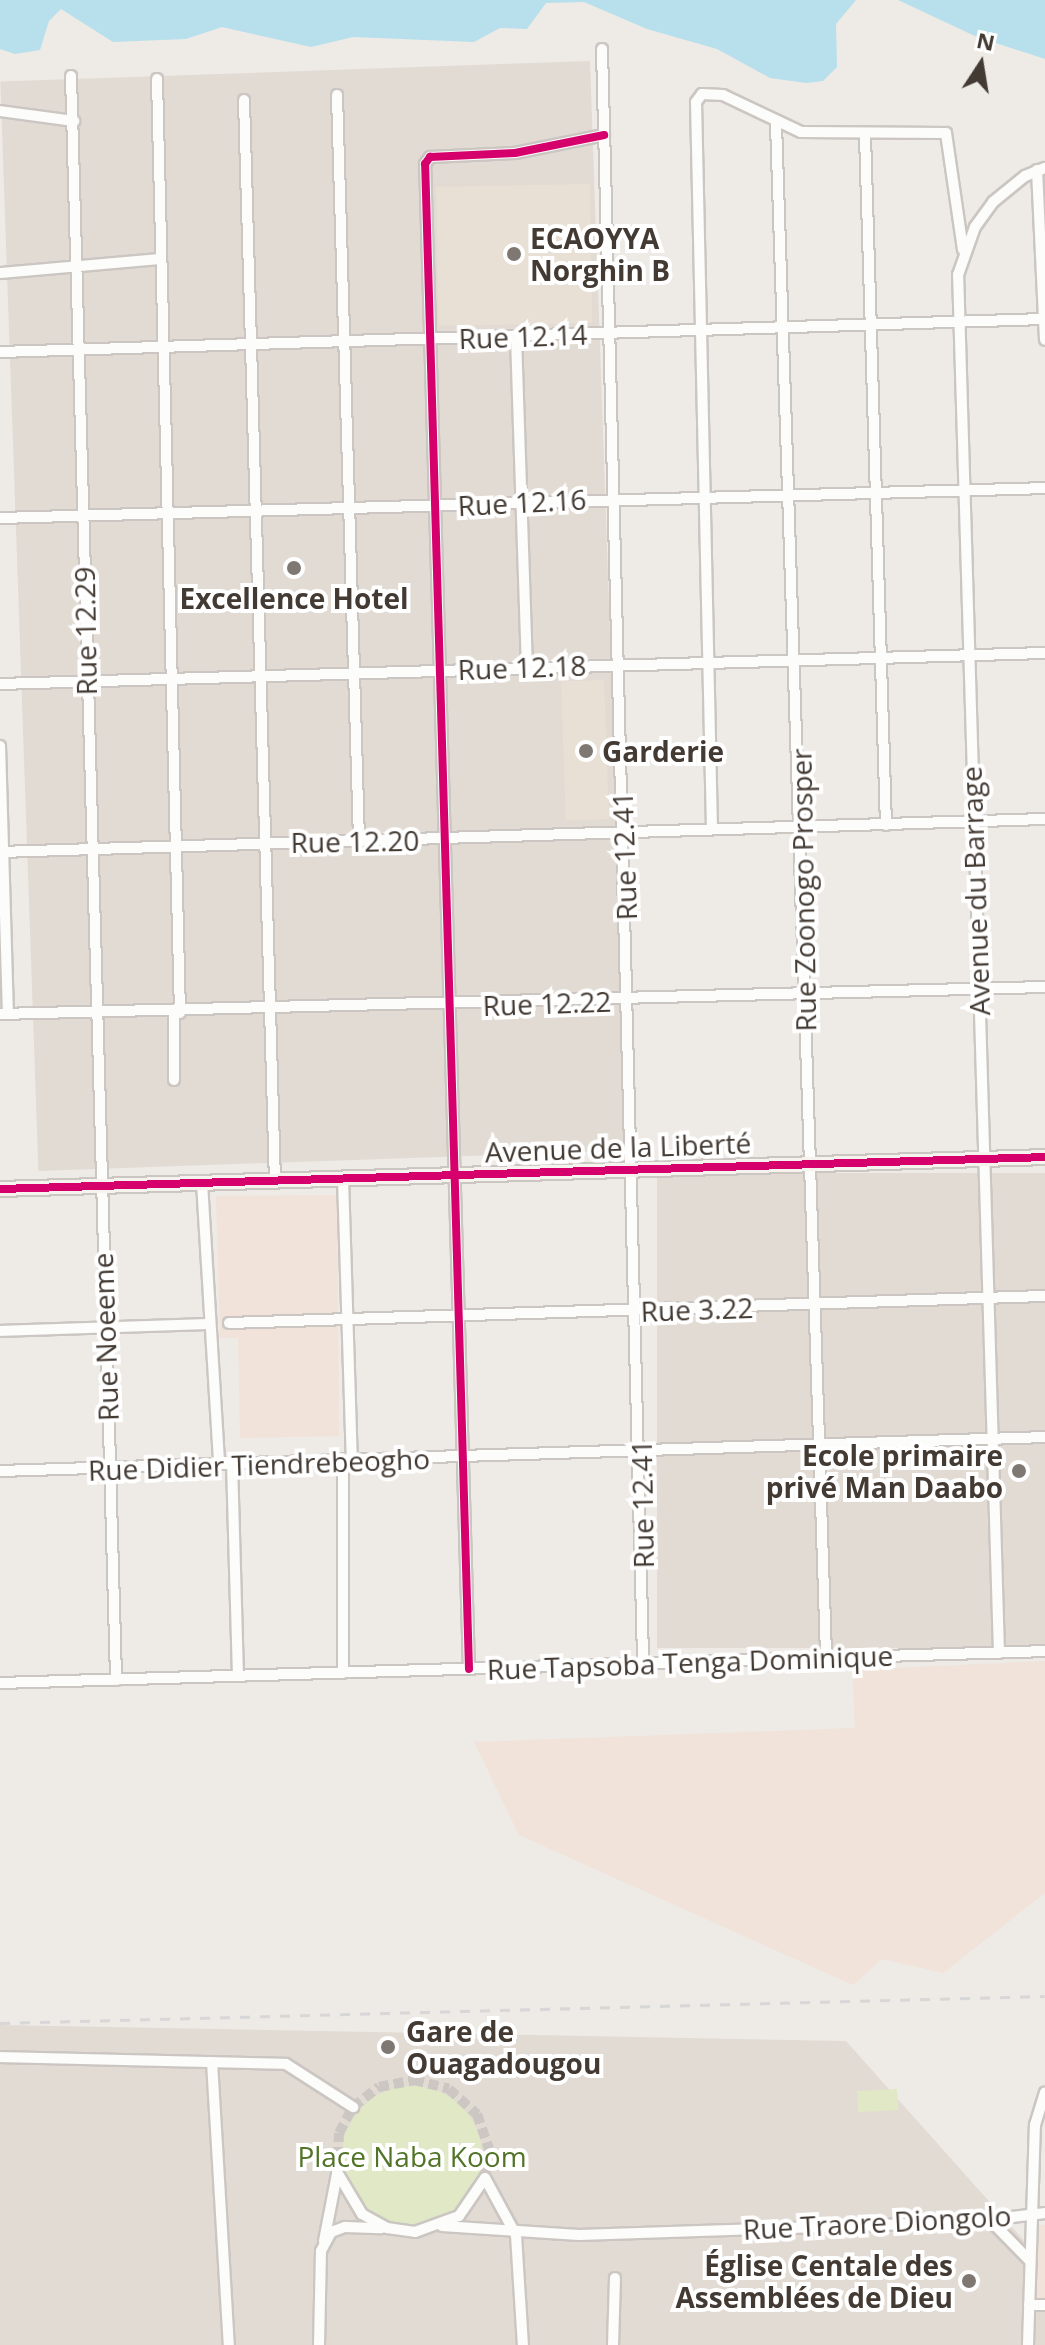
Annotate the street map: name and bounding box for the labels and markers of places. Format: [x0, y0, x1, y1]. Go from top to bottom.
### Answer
place label: ECAOYYA Norghin B [530, 221, 670, 287]
marker: ECAOYYA Norghin B [505, 245, 523, 263]
marker: Excellence Hotel [285, 559, 303, 577]
place label: Excellence Hotel [179, 581, 409, 615]
place label: Garderie [602, 734, 724, 768]
marker: Garderie [577, 742, 595, 760]
place label: Ecole primaire privé Man Daabo [766, 1438, 1003, 1504]
marker: Ecole primaire privé Man Daabo [1010, 1462, 1028, 1480]
place label: Gare de Ouagadougou [406, 2014, 601, 2080]
marker: Gare de Ouagadougou [377, 2036, 399, 2058]
place label: Église Centale des Assemblées de Dieu [676, 2248, 953, 2314]
marker: Église Centale des Assemblées de Dieu [960, 2272, 978, 2290]

